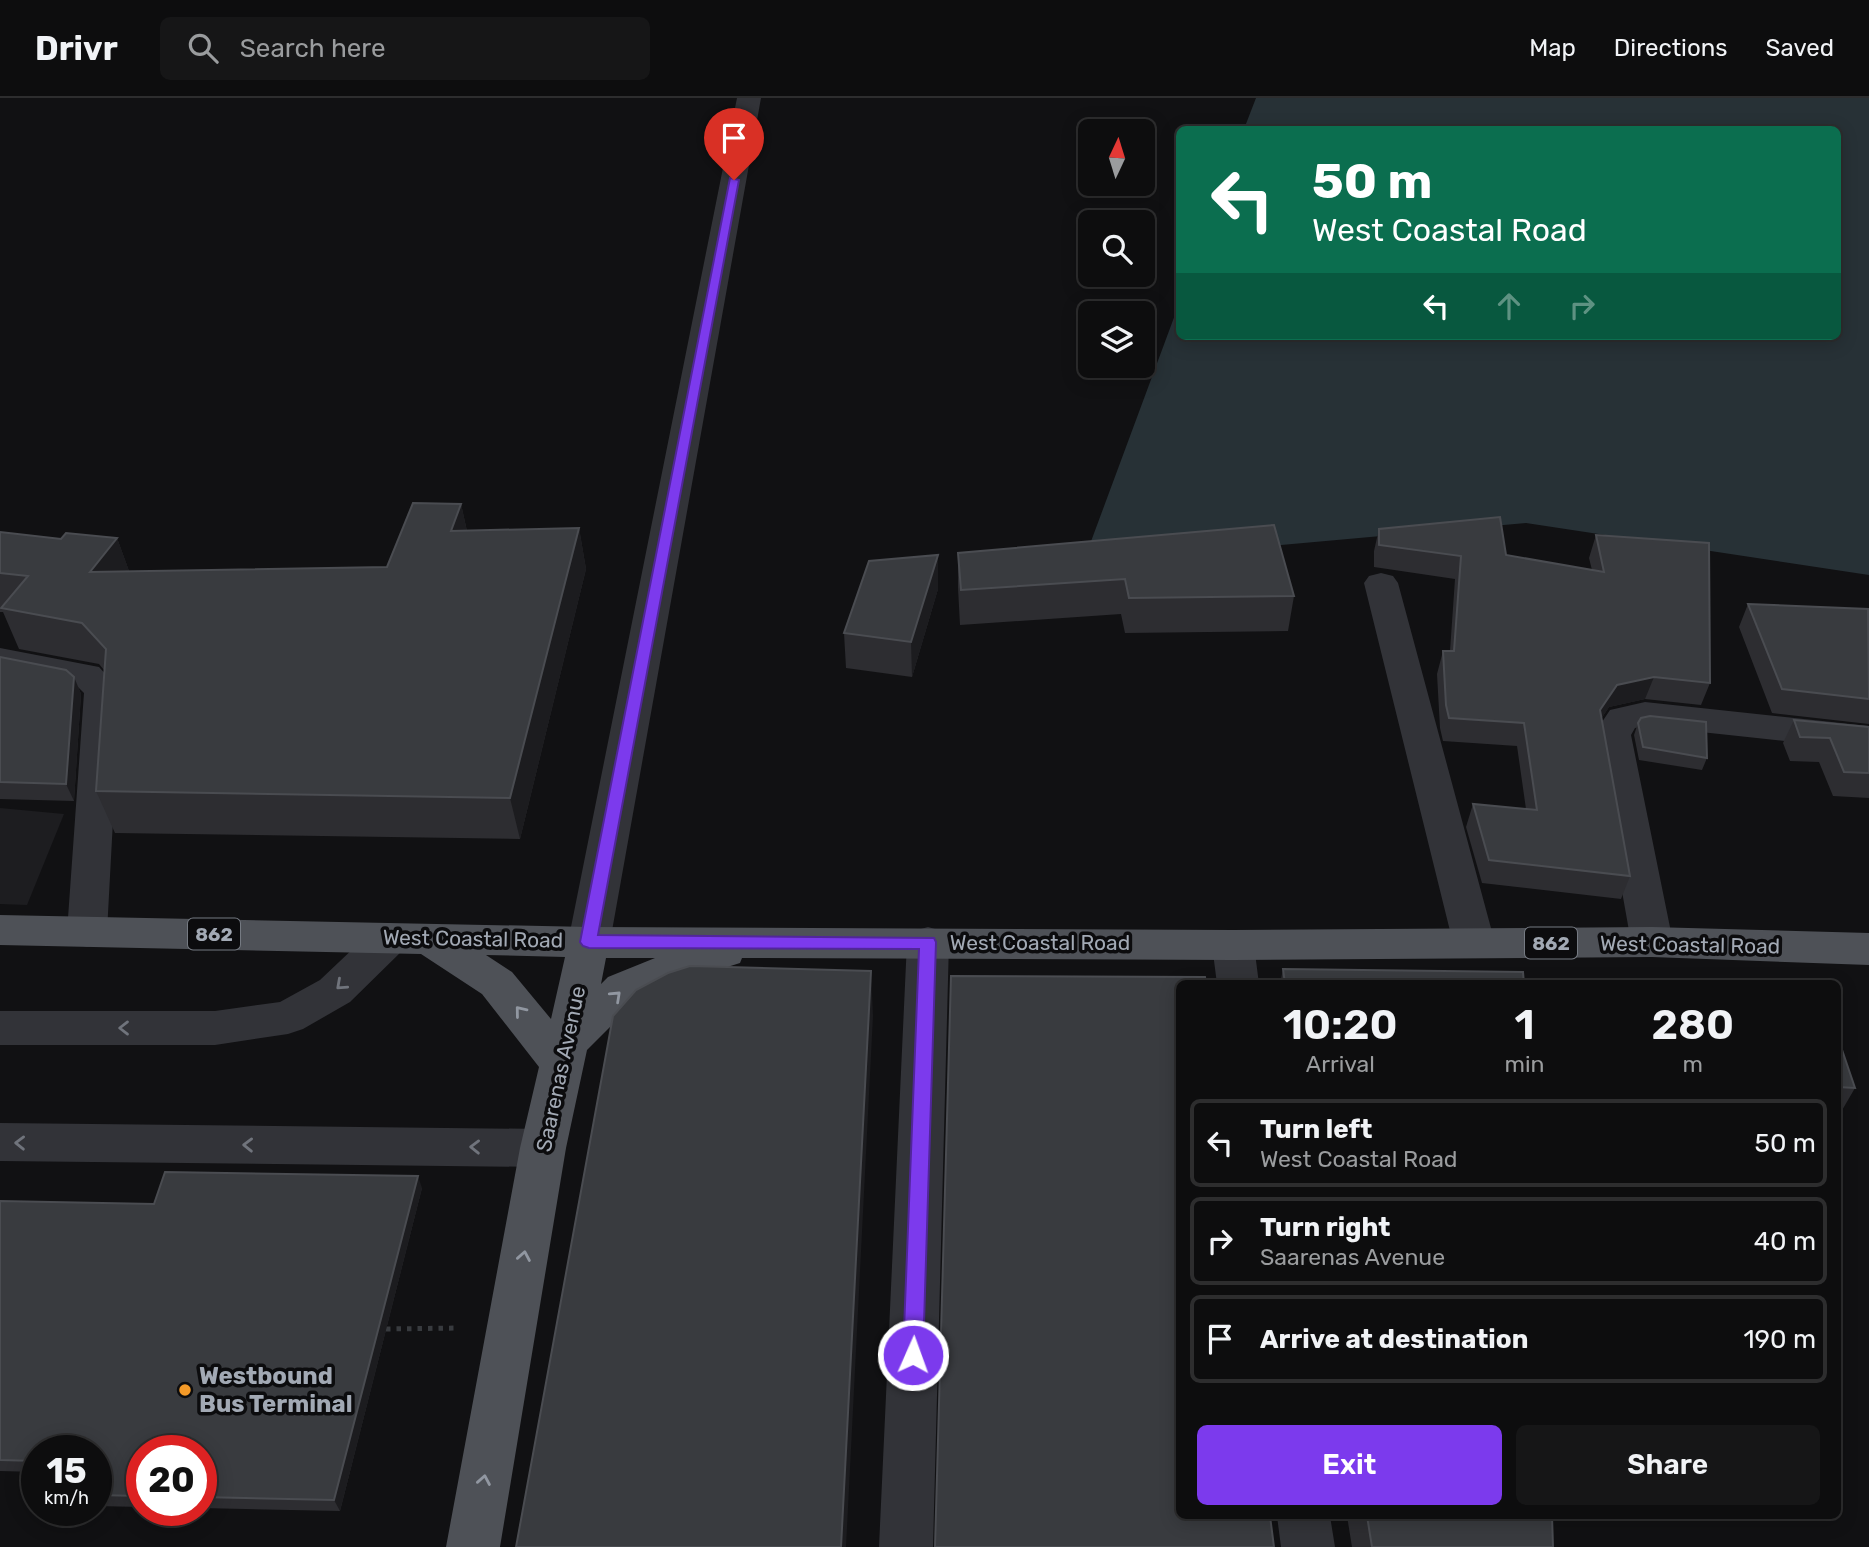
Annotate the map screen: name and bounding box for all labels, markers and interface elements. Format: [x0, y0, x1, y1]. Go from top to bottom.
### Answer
search box [160, 17, 650, 80]
text: Drivr [35, 29, 118, 68]
icon: search [184, 29, 222, 67]
text: Search here [240, 33, 386, 64]
text: Map [1529, 34, 1576, 62]
text: Directions [1614, 34, 1727, 62]
text: Saved [1765, 34, 1834, 62]
pin [704, 108, 764, 180]
icon: arrive [715, 119, 753, 157]
north arrow [1078, 119, 1155, 196]
map controls [1078, 119, 1155, 378]
text: 50 m [1312, 152, 1432, 210]
icon: left [1197, 154, 1288, 245]
button: search [1078, 210, 1155, 287]
text: West Coastal Road [1312, 211, 1587, 249]
icon: left [1417, 287, 1455, 325]
icon: ahead [1490, 287, 1528, 325]
icon: right [1563, 287, 1601, 325]
button: layers [1078, 301, 1155, 378]
road number: 862 [188, 918, 240, 950]
street label: West Coastal Road [383, 924, 563, 953]
road number: 862 [1525, 928, 1577, 958]
street label: West Coastal Road [950, 930, 1130, 955]
street label: West Coastal Road [1600, 930, 1780, 959]
one-way arrow [336, 977, 349, 989]
street label: Saarenas Avenue [531, 984, 590, 1154]
one-way arrow [608, 992, 621, 1004]
text: 10:20 [1283, 1000, 1398, 1050]
text: 1 [1514, 1000, 1535, 1050]
text: 280 [1651, 1000, 1734, 1050]
one-way arrow [515, 1007, 528, 1019]
one-way arrow [118, 1020, 129, 1036]
text: Arrival [1306, 1050, 1375, 1078]
text: min [1505, 1050, 1545, 1078]
text: m [1683, 1050, 1703, 1078]
text: Turn left [1260, 1114, 1372, 1145]
icon: left [1201, 1124, 1239, 1162]
text: 50 m [1755, 1128, 1816, 1159]
one-way arrow [14, 1135, 25, 1150]
one-way arrow [242, 1137, 252, 1153]
one-way arrow [469, 1139, 480, 1155]
text: West Coastal Road [1260, 1145, 1458, 1173]
text: Turn right [1260, 1212, 1390, 1243]
icon: right [1201, 1222, 1239, 1260]
text: 40 m [1754, 1226, 1816, 1257]
text: Saarenas Avenue [1260, 1243, 1445, 1271]
one-way arrow [516, 1250, 531, 1262]
position arrow [876, 1318, 950, 1392]
icon: arrive [1201, 1320, 1239, 1358]
text: Arrive at destination [1260, 1324, 1528, 1355]
text: 190 m [1743, 1324, 1816, 1355]
place label: Westbound Bus Terminal [199, 1362, 353, 1418]
marker: Westbound Bus Terminal [177, 1382, 193, 1398]
button: Exit [1197, 1425, 1502, 1505]
button: Share [1516, 1425, 1820, 1505]
speed limit sign: 20 [126, 1435, 217, 1526]
text: 15 [46, 1450, 87, 1492]
one-way arrow [476, 1474, 491, 1486]
text: km/h [44, 1487, 89, 1509]

